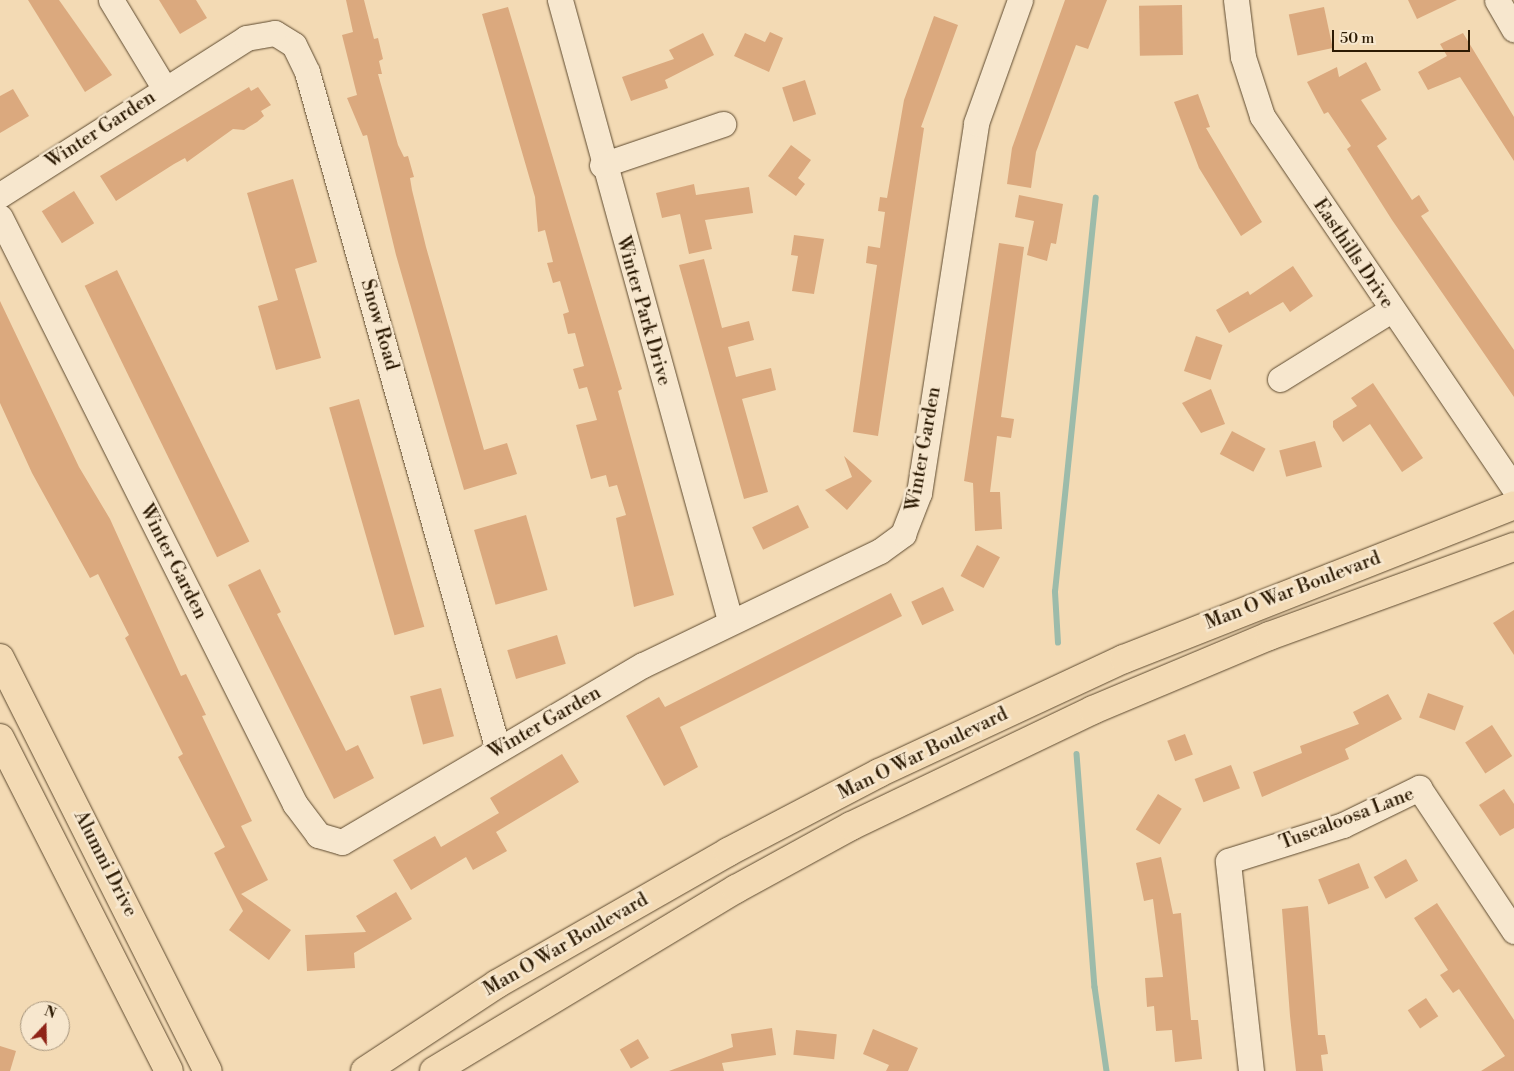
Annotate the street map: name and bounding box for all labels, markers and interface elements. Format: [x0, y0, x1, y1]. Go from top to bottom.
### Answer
scale bar [1334, 20, 1472, 52]
text: 50 m [1340, 29, 1374, 48]
street label: Winter Garden [42, 86, 160, 174]
street label: Easthills Drive [1308, 195, 1398, 313]
street label: Winter Park Drive [611, 234, 675, 388]
street label: Snow Road [355, 277, 403, 373]
street label: Winter Garden [902, 385, 946, 513]
street label: Winter Garden [134, 501, 212, 623]
street label: Man O War Boulevard [1202, 547, 1384, 635]
street label: Winter Garden [485, 682, 605, 764]
street label: Man O War Boulevard [834, 703, 1012, 805]
street label: Tuscaloosa Lane [1277, 783, 1417, 855]
street label: Alumni Drive [69, 807, 141, 921]
street label: Man O War Boulevard [480, 889, 652, 1001]
north arrow [20, 1001, 70, 1051]
text: N [42, 1003, 58, 1023]

